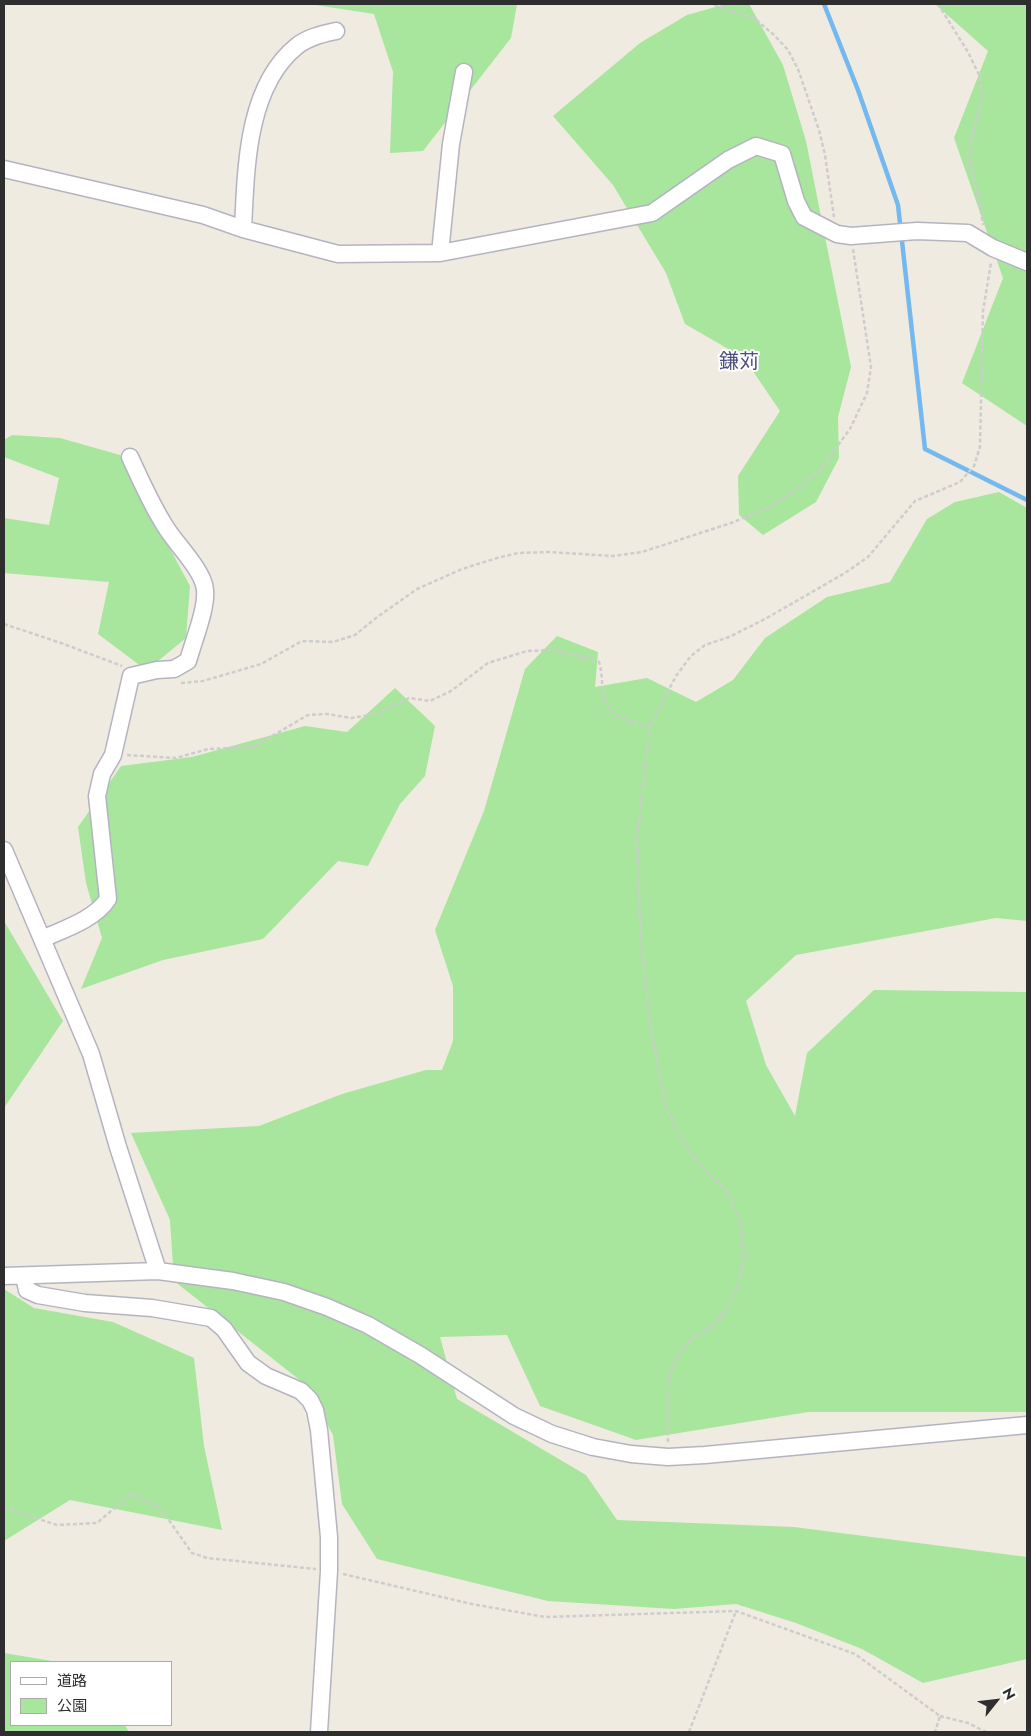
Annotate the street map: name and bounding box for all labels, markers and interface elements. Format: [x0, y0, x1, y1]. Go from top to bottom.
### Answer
district label: 鎌苅 [719, 351, 759, 375]
legend [10, 1661, 172, 1726]
text: 道路 [57, 1670, 87, 1692]
north arrow [971, 1676, 1021, 1726]
text: N [998, 1684, 1021, 1703]
text: 公園 [57, 1695, 87, 1717]

